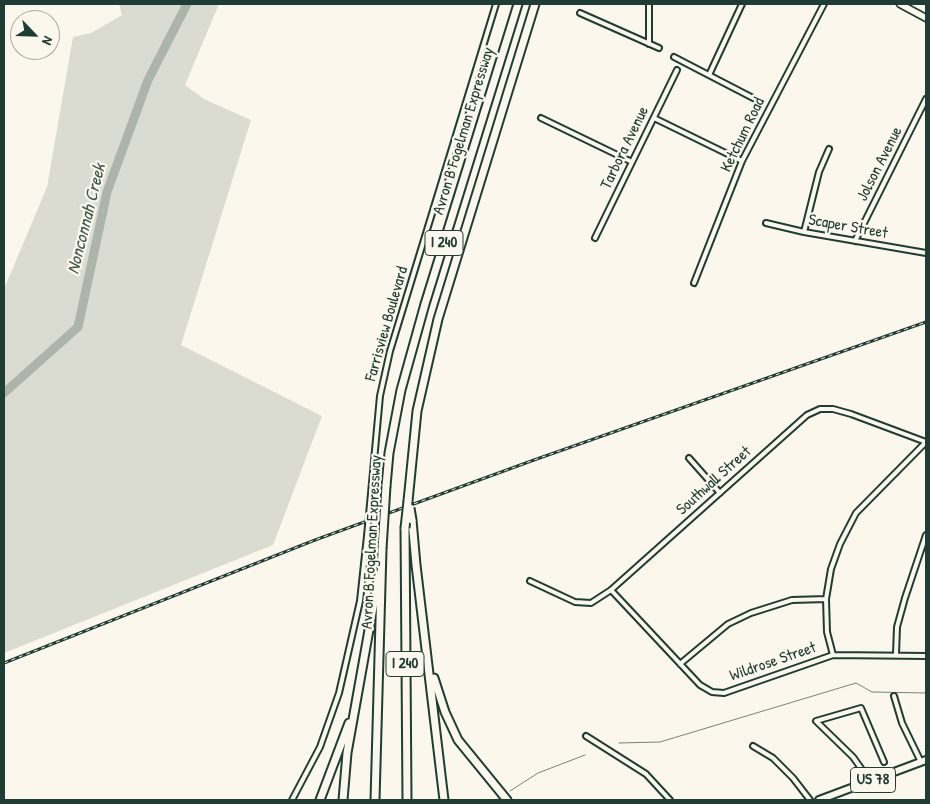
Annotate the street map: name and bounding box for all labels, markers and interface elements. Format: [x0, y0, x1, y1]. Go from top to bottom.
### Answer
north arrow [10, 10, 60, 60]
text: N [38, 34, 58, 48]
street label: Avron B Fogelman Expressway [429, 45, 499, 217]
street label: Ketchum Road [717, 95, 769, 175]
street label: Tarbora Avenue [597, 104, 653, 192]
street label: Jolson Avenue [853, 124, 907, 204]
water label: Nonconnah Creek [63, 162, 111, 276]
street label: Scaper Street [807, 211, 889, 243]
road number: I 240 [425, 230, 463, 256]
street label: Farrisview Boulevard [361, 264, 413, 384]
street label: Southwall Street [673, 442, 755, 520]
street label: Avron B Fogelman Expressway [358, 455, 386, 629]
street label: Wildrose Street [727, 638, 819, 686]
road number: I 240 [386, 652, 424, 676]
road number: US 78 [850, 768, 896, 792]

